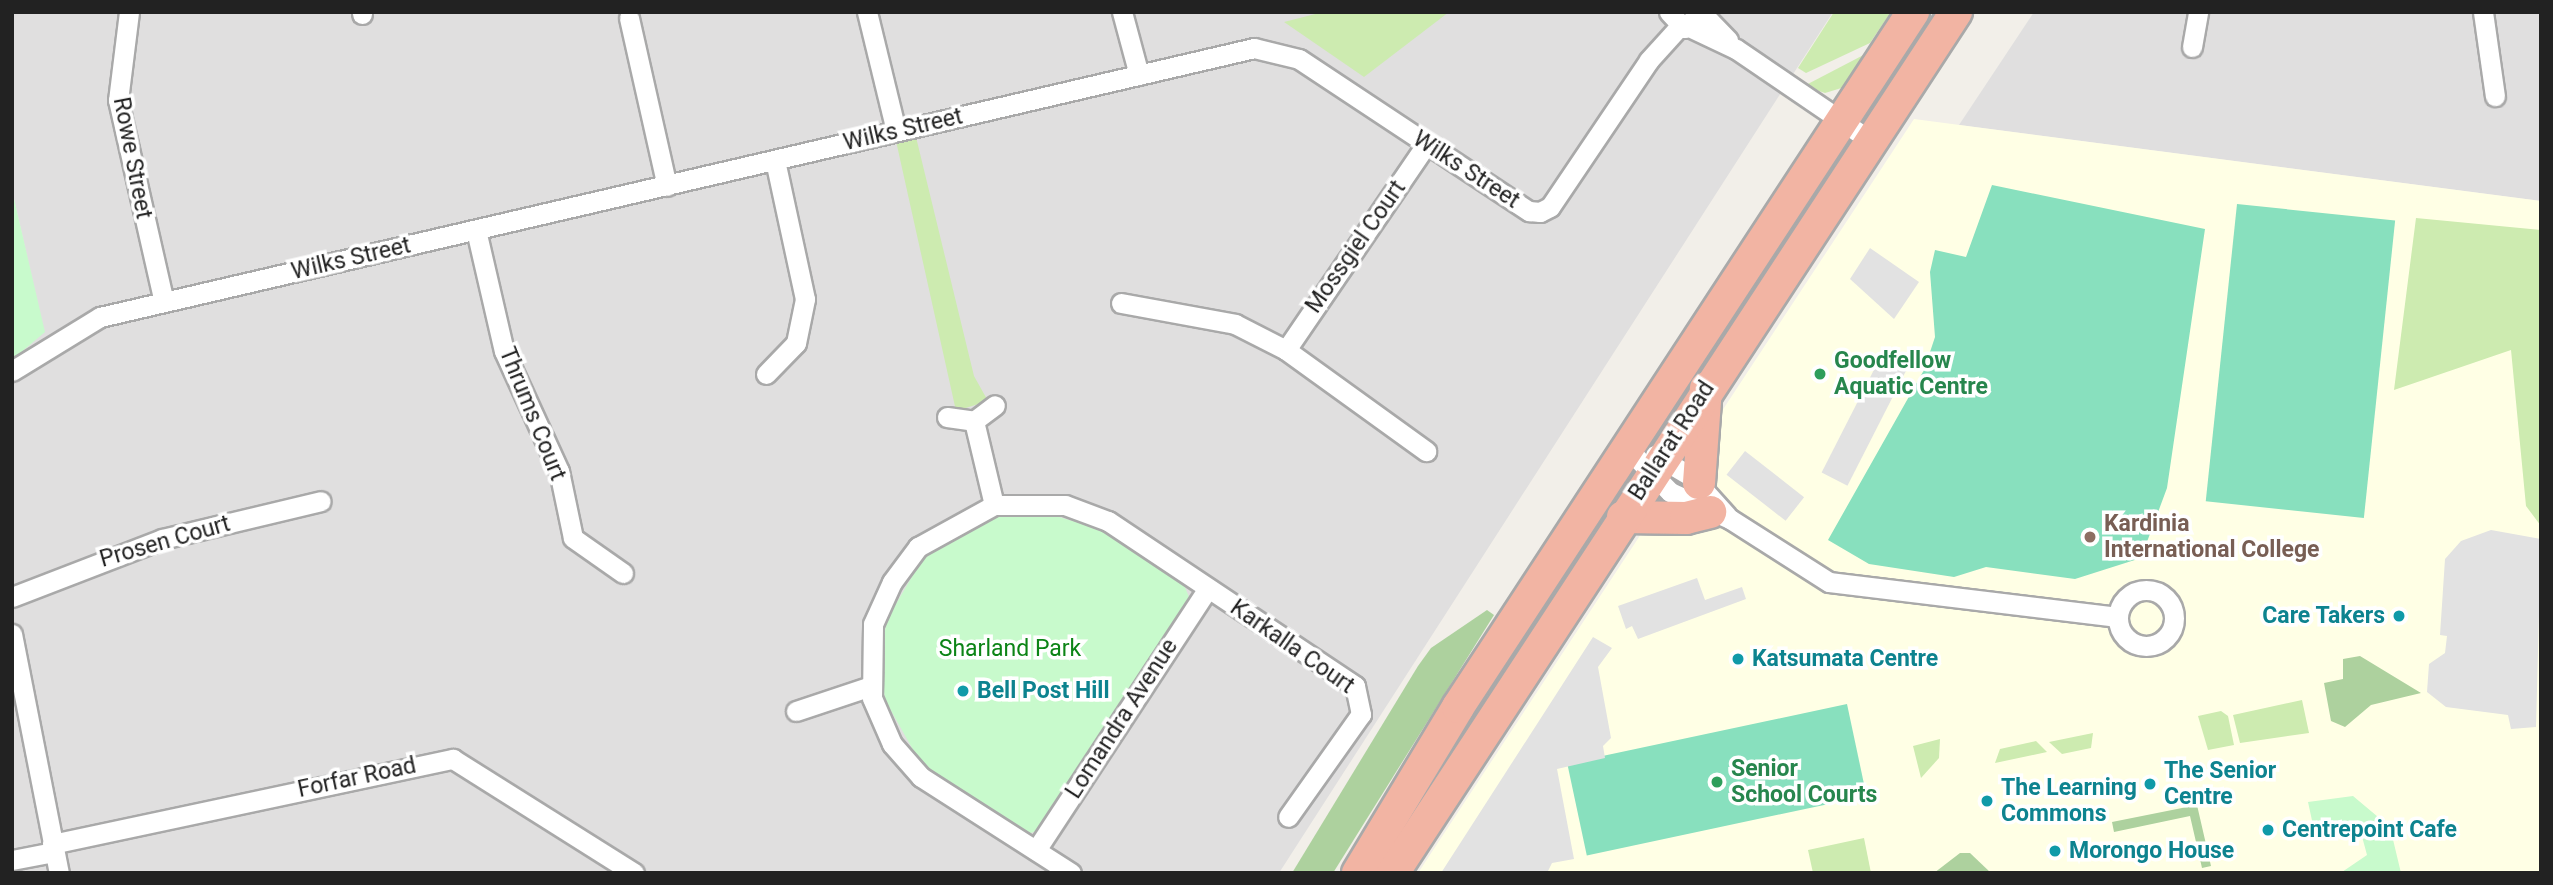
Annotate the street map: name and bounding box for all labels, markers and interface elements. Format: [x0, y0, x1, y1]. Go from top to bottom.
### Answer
street label: Rowe Street [107, 95, 157, 221]
street label: Wilks Street [841, 103, 965, 157]
street label: Wilks Street [1408, 125, 1524, 215]
street label: Mossgiel Court [1300, 175, 1412, 319]
street label: Wilks Street [289, 232, 413, 286]
street label: Thrums Court [493, 343, 571, 485]
place label: Goodfellow Aquatic Centre [1834, 347, 1988, 401]
marker: Goodfellow Aquatic Centre [1812, 366, 1828, 382]
street label: Ballarat Road [1623, 376, 1721, 506]
street label: Prosen Court [97, 510, 233, 574]
place label: Kardinia International College [2104, 510, 2319, 564]
marker: Kardinia International College [2082, 529, 2098, 545]
street label: Karkalla Court [1225, 594, 1359, 700]
place label: Care Takers [2262, 602, 2385, 630]
marker: Care Takers [2391, 608, 2407, 624]
street label: Lomandra Avenue [1060, 634, 1184, 804]
park label: Sharland Park [939, 635, 1081, 663]
place label: Katsumata Centre [1752, 645, 1938, 673]
marker: Katsumata Centre [1730, 651, 1746, 667]
place label: Bell Post Hill [977, 677, 1109, 705]
marker: Bell Post Hill [955, 683, 971, 699]
street label: Forfar Road [295, 752, 419, 804]
place label: Senior School Courts [1731, 755, 1877, 809]
place label: The Senior Centre [2164, 757, 2276, 811]
marker: Senior School Courts [1709, 774, 1725, 790]
place label: The Learning Commons [2001, 774, 2137, 828]
marker: The Senior Centre [2142, 776, 2158, 792]
marker: The Learning Commons [1979, 793, 1995, 809]
place label: Centrepoint Cafe [2282, 816, 2457, 844]
marker: Centrepoint Cafe [2260, 822, 2276, 838]
place label: Morongo House [2069, 837, 2234, 865]
marker: Morongo House [2047, 843, 2063, 859]

